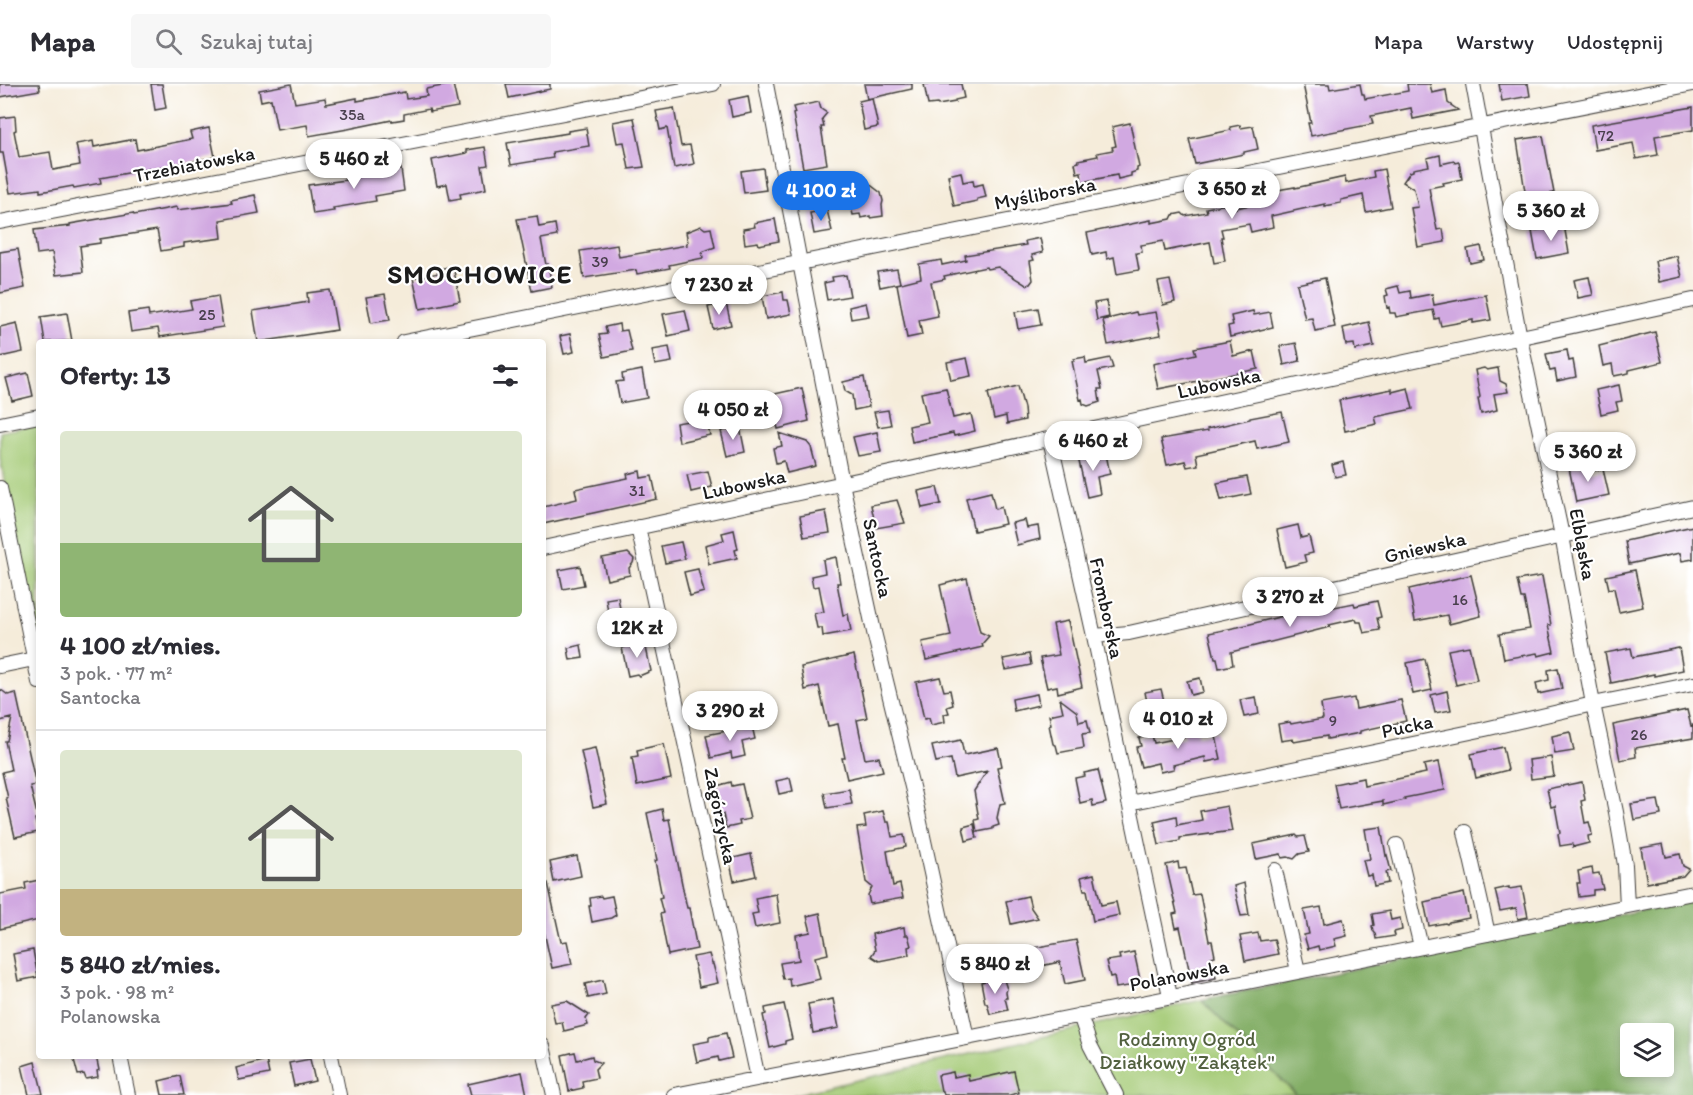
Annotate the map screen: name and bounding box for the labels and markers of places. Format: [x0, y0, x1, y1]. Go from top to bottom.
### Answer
pin: 5 460 zł [292, 139, 416, 190]
pin: 3 650 zł [1170, 169, 1294, 220]
pin: 4 100 zł [759, 171, 883, 222]
pin: 5 360 zł [1489, 191, 1613, 242]
pin: 7 230 zł [657, 265, 781, 316]
pin: 4 050 zł [671, 390, 795, 441]
pin: 6 460 zł [1031, 421, 1155, 472]
pin: 5 360 zł [1526, 432, 1650, 483]
pin: 3 270 zł [1228, 577, 1352, 628]
pin: 12K zł [588, 608, 686, 659]
pin: 3 290 zł [668, 691, 792, 742]
pin: 4 010 zł [1116, 699, 1240, 750]
pin: 5 840 zł [933, 944, 1057, 995]

